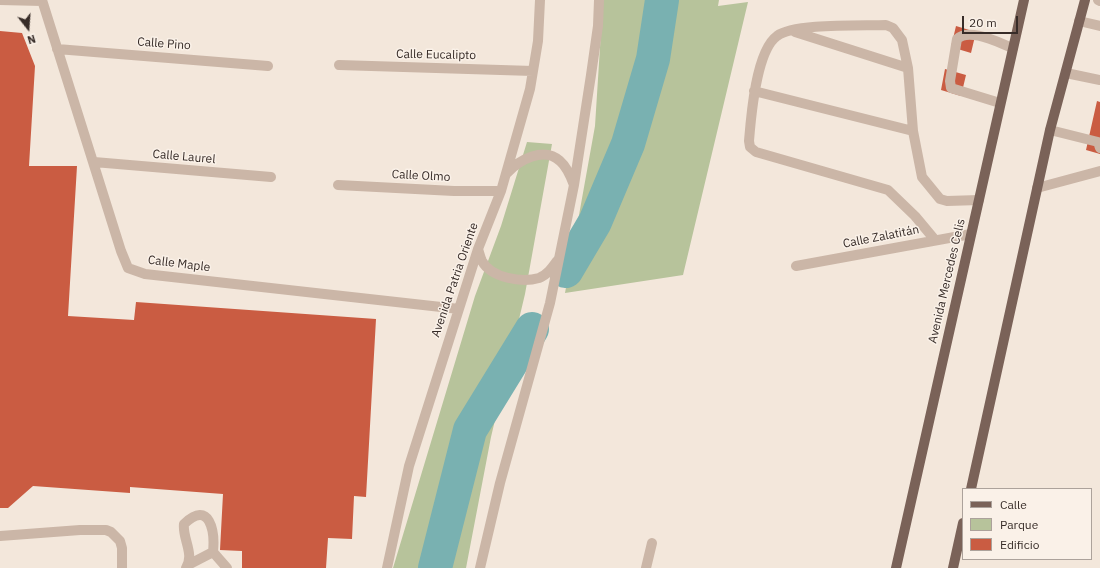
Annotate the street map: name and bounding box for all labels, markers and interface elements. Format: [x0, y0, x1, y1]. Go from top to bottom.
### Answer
north arrow [8, 8, 48, 48]
scale bar [964, 8, 1020, 34]
text: 20 m [969, 15, 997, 30]
text: N [26, 32, 37, 47]
street label: Calle Pino [137, 35, 191, 53]
street label: Calle Eucalipto [396, 47, 476, 63]
street label: Calle Laurel [152, 147, 216, 167]
street label: Calle Olmo [391, 167, 451, 185]
street label: Avenida Mercedes Celis [926, 217, 968, 345]
street label: Avenida Patria Oriente [429, 221, 481, 339]
street label: Calle Zalatitán [842, 223, 920, 251]
street label: Calle Maple [147, 253, 211, 275]
legend [962, 488, 1092, 560]
text: Calle [1000, 497, 1027, 512]
text: Parque [1000, 517, 1038, 532]
text: Edificio [1000, 537, 1039, 552]

